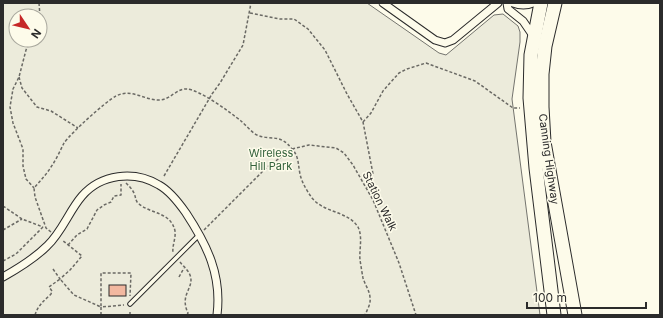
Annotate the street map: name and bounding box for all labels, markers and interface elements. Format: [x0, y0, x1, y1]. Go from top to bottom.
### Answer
north arrow [8, 8, 48, 48]
text: N [28, 26, 44, 41]
street label: Canning Highway [536, 113, 562, 205]
park label: Wireless Hill Park [249, 146, 293, 173]
street label: Station Walk [360, 169, 400, 233]
scale bar [527, 284, 646, 310]
text: 100 m [533, 290, 567, 305]

